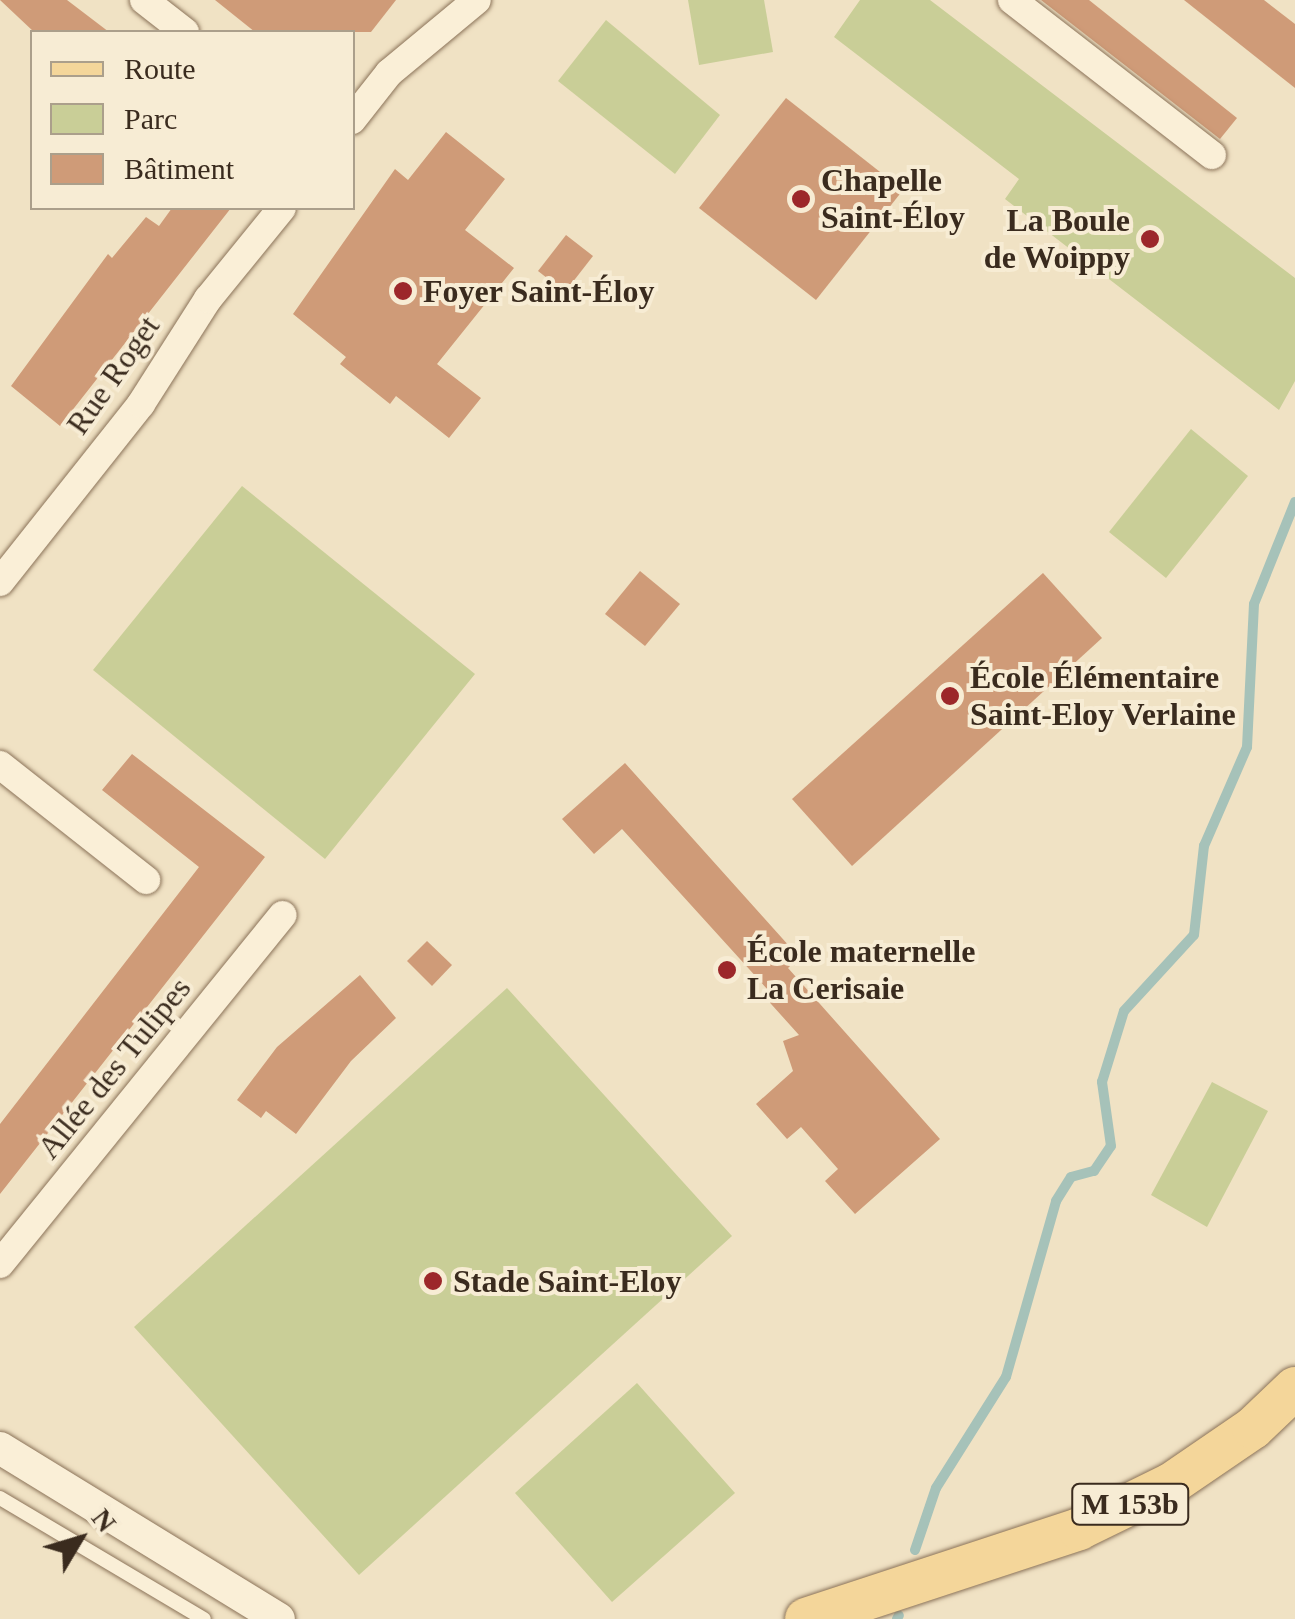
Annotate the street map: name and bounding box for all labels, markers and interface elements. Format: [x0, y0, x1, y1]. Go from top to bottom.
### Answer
legend [30, 30, 355, 210]
text: Route [124, 52, 196, 85]
text: Parc [124, 102, 177, 135]
text: Bâtiment [124, 152, 234, 185]
place label: Chapelle Saint-Éloy [821, 162, 965, 237]
marker: Chapelle Saint-Éloy [790, 188, 812, 210]
place label: La Boule de Woippy [983, 202, 1130, 277]
marker: La Boule de Woippy [1139, 228, 1161, 250]
place label: Foyer Saint-Éloy [423, 272, 655, 310]
marker: Foyer Saint-Éloy [392, 280, 414, 302]
street label: Rue Roget [58, 308, 168, 442]
place label: École Élémentaire Saint-Eloy Verlaine [970, 659, 1236, 734]
marker: École Élémentaire Saint-Eloy Verlaine [939, 685, 961, 707]
place label: École maternelle La Cerisaie [747, 933, 975, 1008]
marker: École maternelle La Cerisaie [716, 959, 738, 981]
street label: Allée des Tulipes [29, 969, 199, 1167]
place label: Stade Saint-Eloy [453, 1262, 681, 1300]
marker: Stade Saint-Eloy [422, 1270, 444, 1292]
road number: M 153b [1070, 1479, 1190, 1529]
north arrow [30, 1489, 130, 1589]
text: N [86, 1503, 122, 1538]

